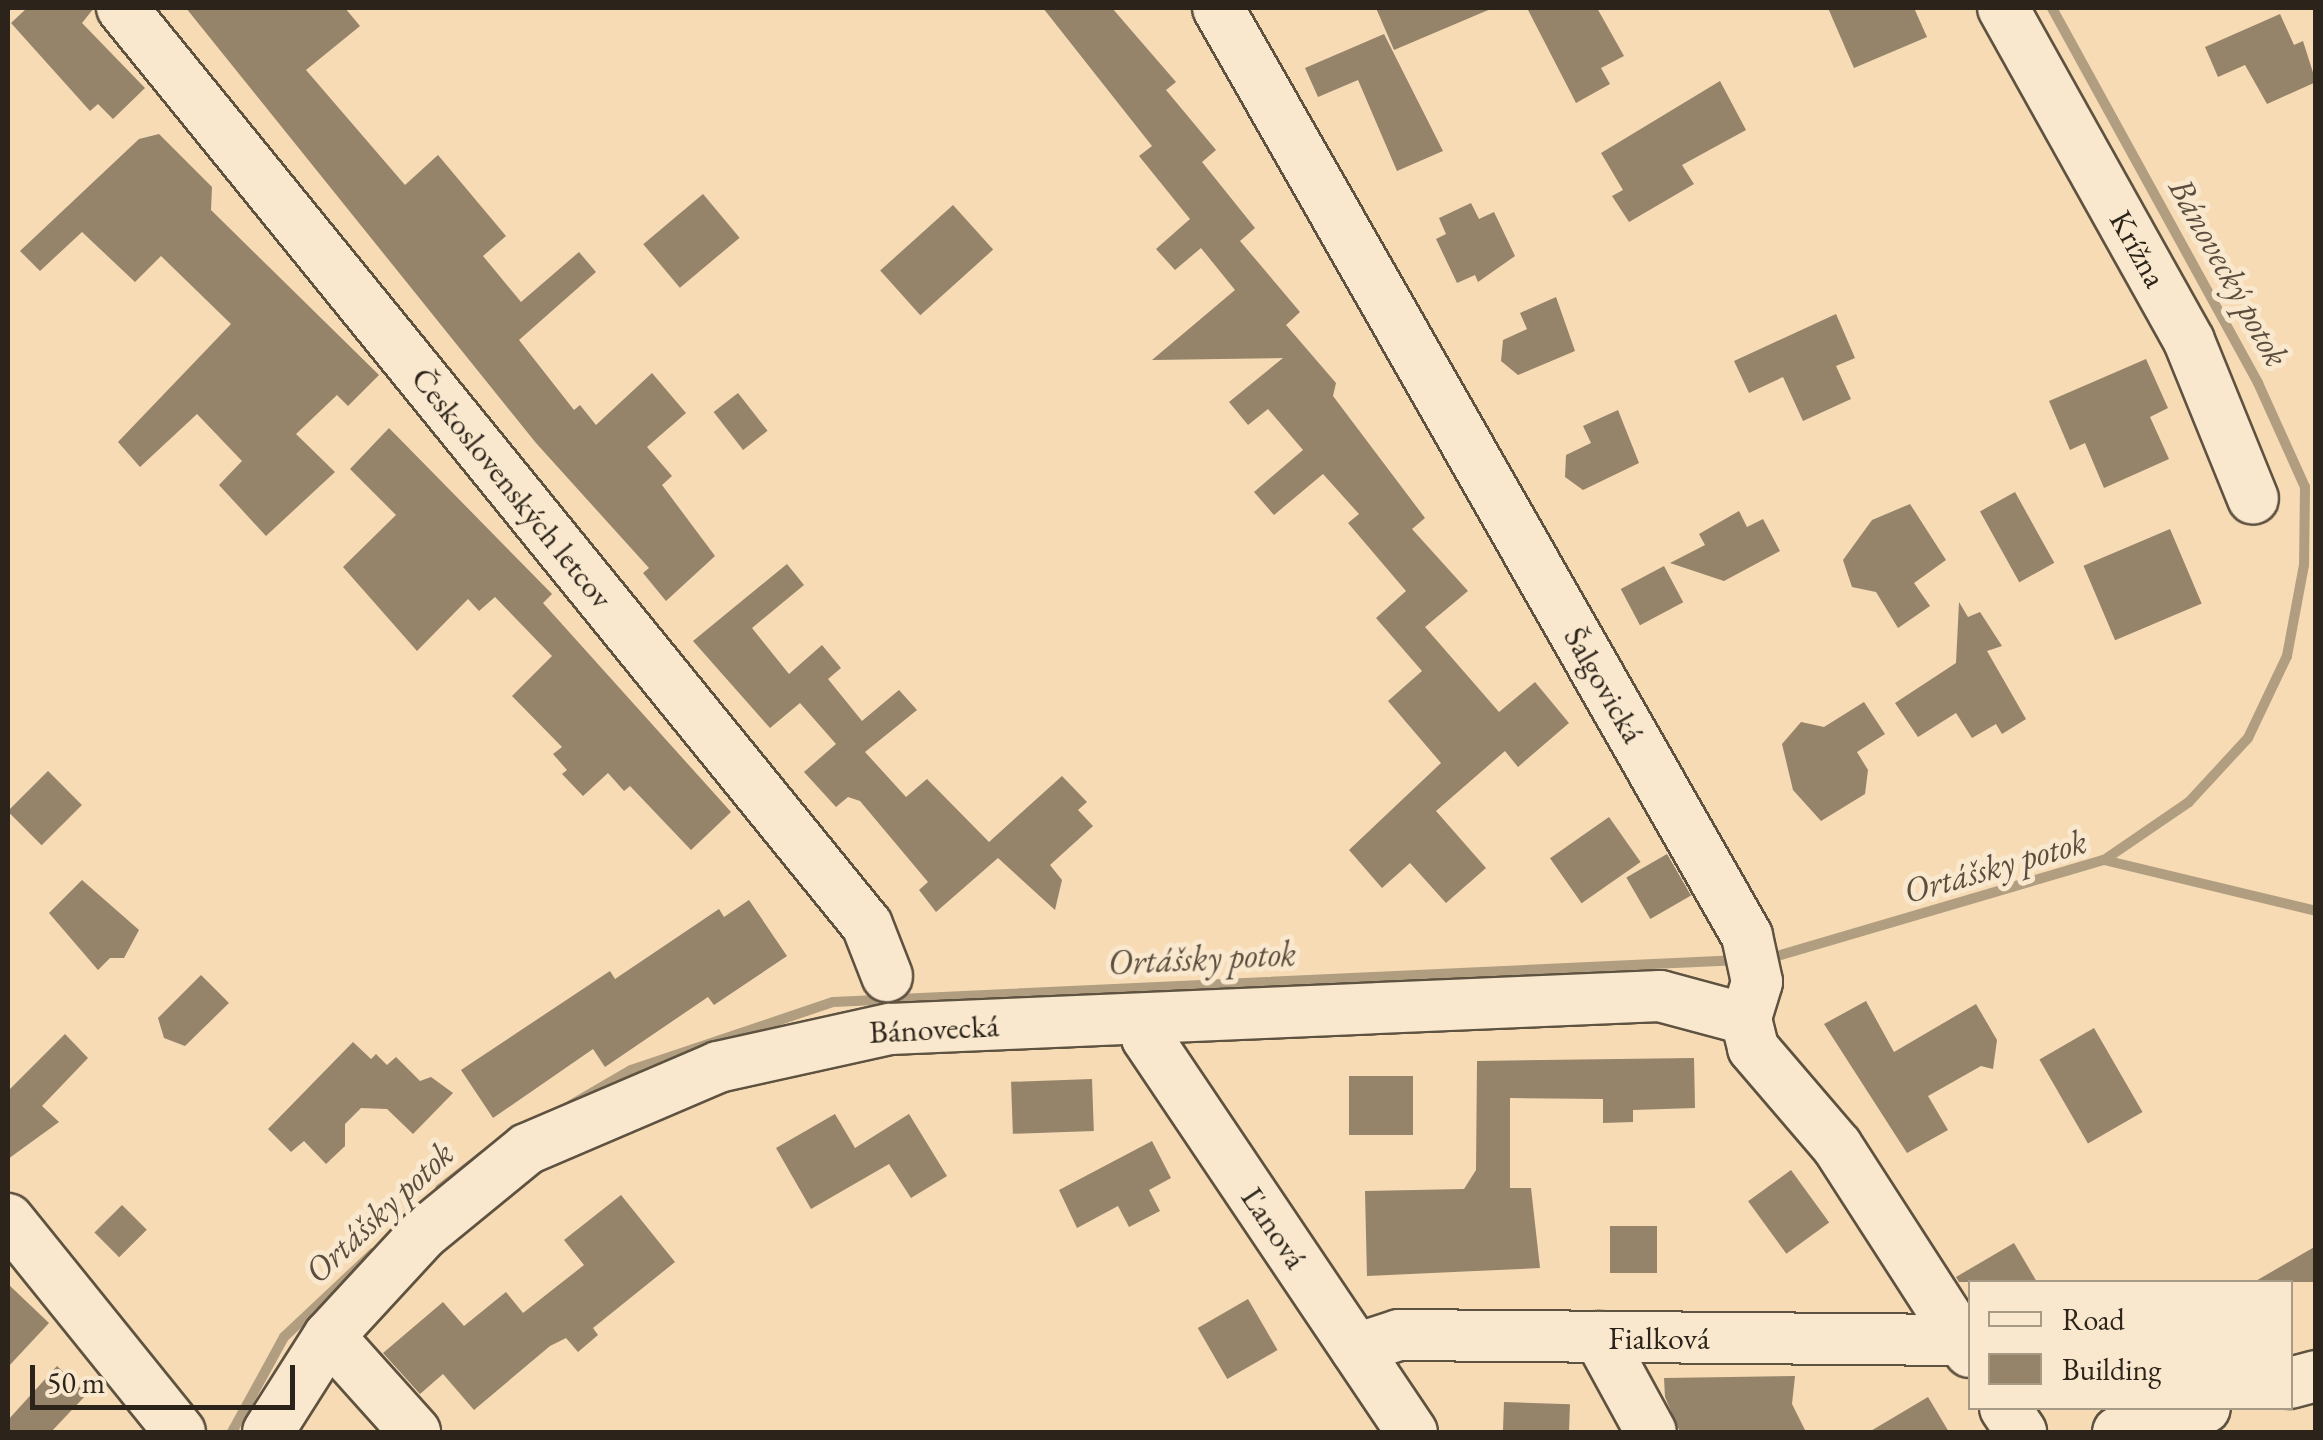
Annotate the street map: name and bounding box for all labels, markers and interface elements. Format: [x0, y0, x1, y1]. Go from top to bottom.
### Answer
water label: Bánovecký potok [2160, 170, 2298, 374]
street label: Krížna [2101, 204, 2175, 294]
street label: Československých letcov [403, 360, 621, 616]
street label: Šalgovická [1556, 620, 1652, 750]
water label: Ortášsky potok [1899, 820, 2091, 912]
water label: Ortášsky potok [1107, 932, 1297, 984]
street label: Bánovecká [868, 1006, 1000, 1052]
water label: Ortášsky potok [296, 1132, 462, 1292]
street label: Ľanová [1233, 1180, 1315, 1276]
legend [1968, 1280, 2293, 1410]
text: Road [2062, 1300, 2125, 1339]
street label: Fialková [1608, 1319, 1710, 1357]
scale bar [35, 1345, 300, 1407]
text: Building [2062, 1350, 2161, 1389]
text: 50 m [47, 1363, 105, 1402]

